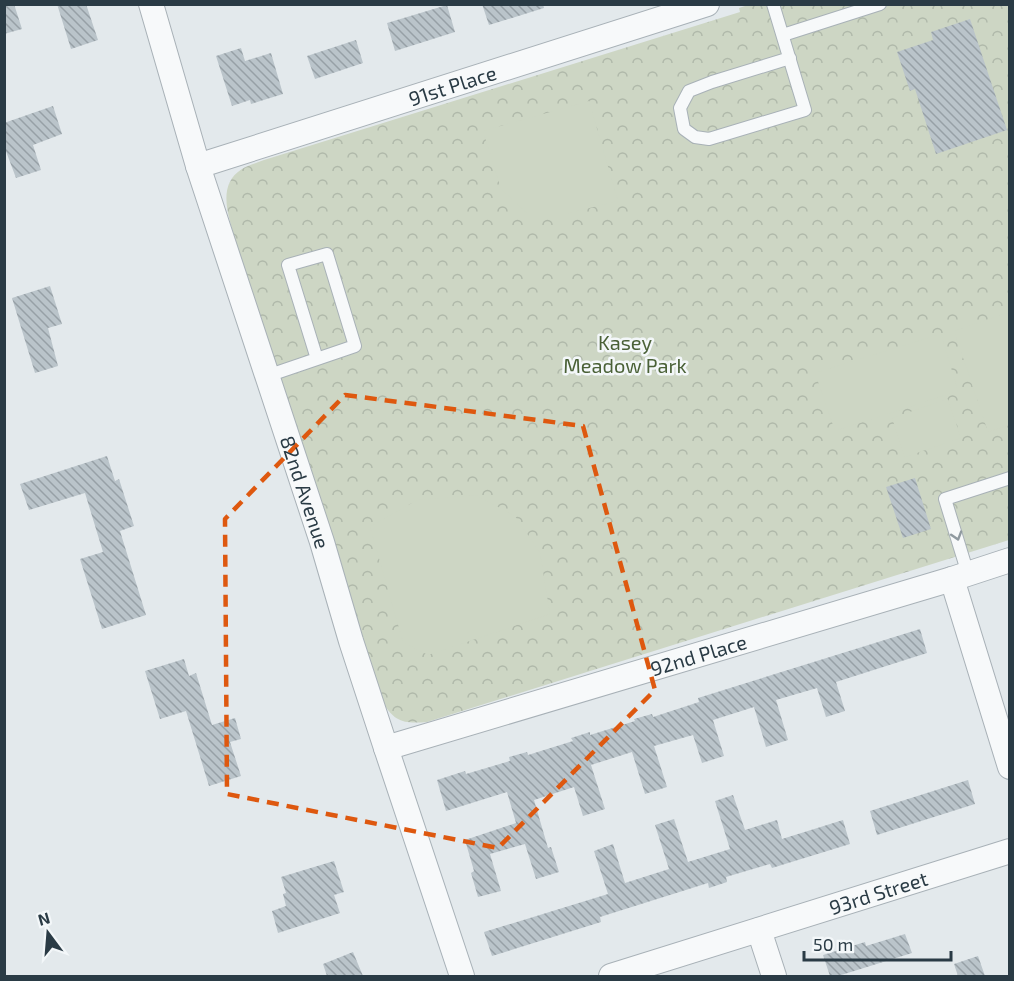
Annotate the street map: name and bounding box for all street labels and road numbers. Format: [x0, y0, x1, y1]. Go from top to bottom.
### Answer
street label: 91st Place [406, 60, 499, 110]
street label: 82nd Avenue [276, 432, 335, 551]
street label: 92nd Place [647, 629, 749, 680]
street label: 93rd Street [826, 865, 931, 919]

